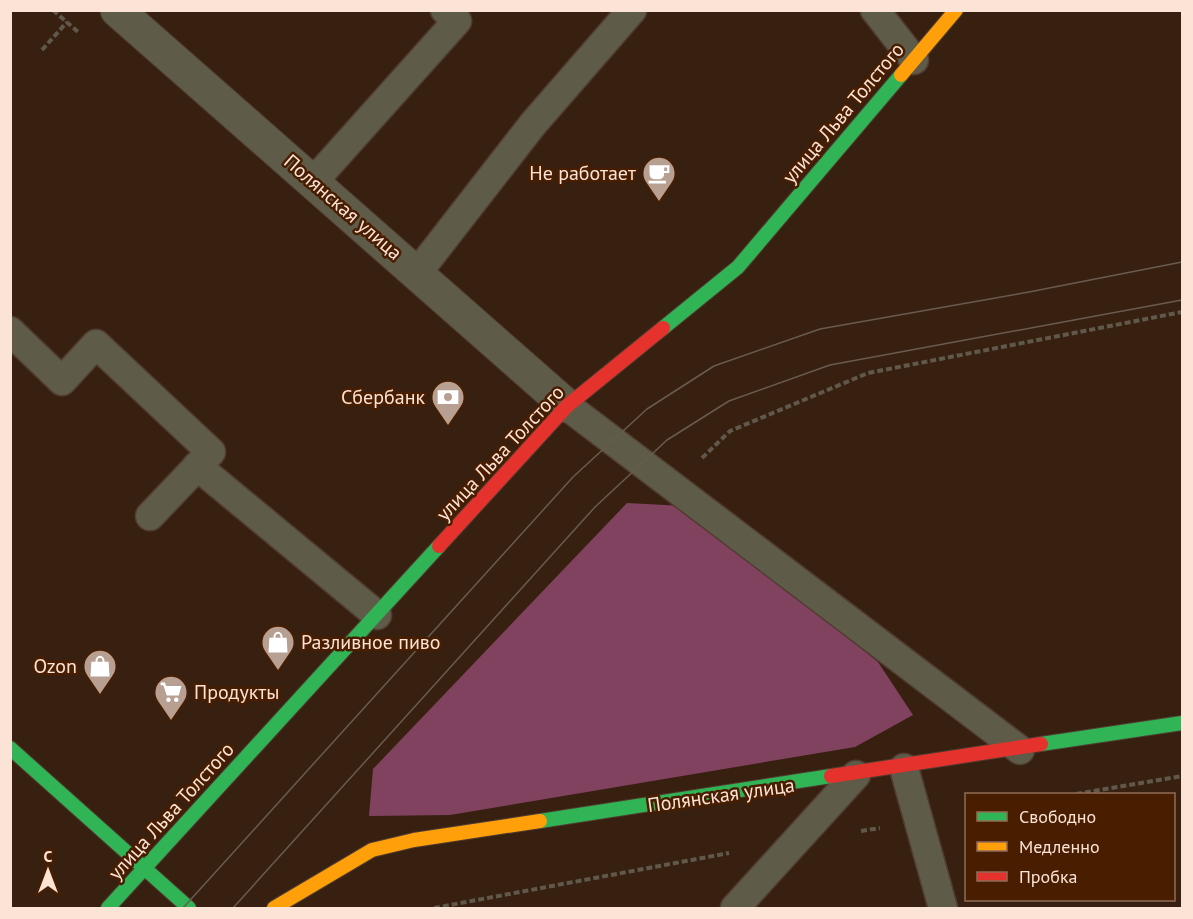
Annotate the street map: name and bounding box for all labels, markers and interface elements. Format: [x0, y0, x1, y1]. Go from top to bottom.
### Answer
street label: улица Льва Толстого [776, 37, 910, 189]
street label: Полянская улица [278, 149, 408, 265]
cafe icon: Не работает [641, 155, 677, 202]
place label: Не работает [529, 160, 636, 186]
bank icon: Сбербанк [430, 379, 466, 426]
street label: улица Льва Толстого [430, 380, 570, 526]
place label: Сбербанк [341, 384, 425, 410]
shop icon: Разливное пиво [260, 624, 296, 671]
place label: Разливное пиво [301, 629, 441, 655]
shop icon: Ozon [82, 648, 118, 695]
place label: Ozon [34, 653, 77, 679]
supermarket icon: Продукты [153, 674, 189, 721]
place label: Продукты [194, 679, 279, 705]
street label: улица Льва Толстого [102, 737, 240, 885]
street label: Полянская улица [646, 772, 796, 818]
legend [965, 793, 1175, 901]
text: Свободно [1019, 805, 1096, 828]
text: Медленно [1019, 835, 1100, 858]
north arrow [18, 841, 78, 901]
text: С [44, 846, 53, 866]
text: Пробка [1019, 865, 1077, 888]

